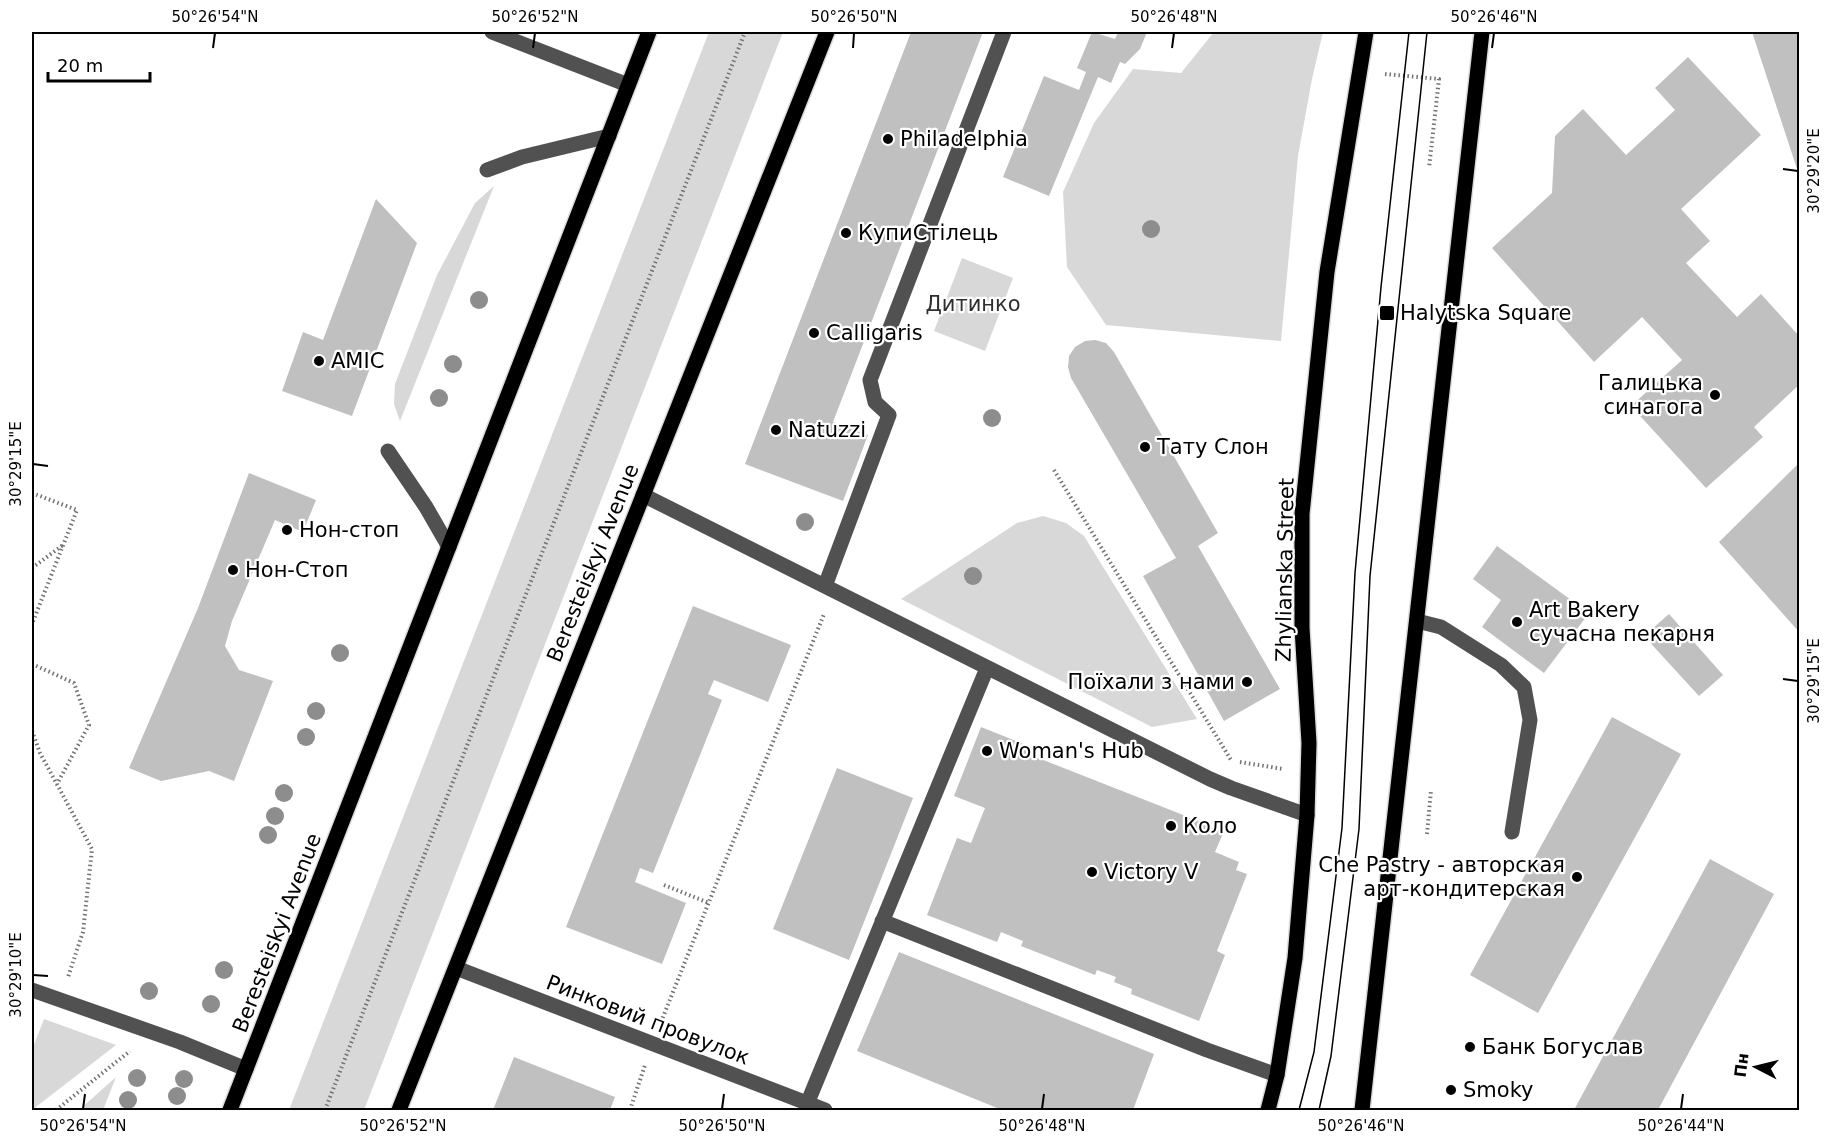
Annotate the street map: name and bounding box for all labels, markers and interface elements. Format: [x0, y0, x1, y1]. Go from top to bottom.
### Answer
text: 50°26'54"N [171, 8, 259, 26]
text: 50°26'52"N [491, 8, 579, 26]
text: 50°26'50"N [810, 8, 898, 26]
text: 50°26'48"N [1130, 8, 1218, 26]
text: 50°26'46"N [1450, 8, 1538, 26]
scale bar [48, 45, 150, 83]
text: 20 m [57, 55, 103, 76]
place label: Philadelphia [900, 127, 1028, 151]
text: 30°29'20"E [1805, 128, 1823, 214]
marker: Philadelphia [881, 132, 895, 146]
place label: КупиСтілець [858, 221, 998, 245]
marker: КупиСтілець [839, 226, 853, 240]
park label: Дитинко [925, 292, 1021, 316]
place label: Halytska Square [1400, 301, 1571, 325]
marker: Halytska Square [1378, 304, 1396, 322]
place label: Calligaris [826, 321, 923, 345]
marker: Calligaris [807, 326, 821, 340]
place label: AMIC [331, 349, 384, 373]
marker: AMIC [312, 354, 326, 368]
place label: Галицька синагога [1598, 371, 1703, 419]
marker: Галицька синагога [1708, 388, 1722, 402]
place label: Natuzzi [788, 418, 866, 442]
text: 30°29'15"E [7, 421, 25, 507]
marker: Natuzzi [769, 423, 783, 437]
place label: Тату Слон [1156, 435, 1269, 459]
marker: Тату Слон [1138, 440, 1152, 454]
street label: Beresteiskyi Avenue [542, 460, 644, 666]
street label: Zhylianska Street [1271, 478, 1299, 662]
place label: Нон-стоп [299, 518, 399, 542]
marker: Нон-стоп [280, 523, 294, 537]
place label: Нон-Стоп [245, 558, 348, 582]
marker: Нон-Стоп [226, 563, 240, 577]
place label: Art Bakery сучасна пекарня [1529, 598, 1715, 646]
marker: Art Bakery сучасна пекарня [1510, 615, 1524, 629]
text: 30°29'15"E [1805, 638, 1823, 724]
place label: Поїхали з нами [1068, 670, 1235, 694]
marker: Поїхали з нами [1240, 675, 1254, 689]
place label: Woman's Hub [999, 739, 1144, 763]
marker: Woman's Hub [980, 744, 994, 758]
place label: Коло [1183, 814, 1237, 838]
marker: Коло [1164, 819, 1178, 833]
street label: Beresteiskyi Avenue [228, 830, 326, 1036]
place label: Che Pastry - авторская арт-кондитерская [1318, 853, 1565, 901]
place label: Victory V [1104, 860, 1199, 884]
marker: Victory V [1085, 865, 1099, 879]
marker: Che Pastry - авторская арт-кондитерская [1570, 870, 1584, 884]
text: 30°29'10"E [7, 932, 25, 1018]
street label: Ринковий провулок [543, 970, 753, 1070]
place label: Банк Богуслав [1482, 1035, 1643, 1059]
north arrow [1726, 1037, 1786, 1097]
marker: Банк Богуслав [1463, 1040, 1477, 1054]
text: Пн [1731, 1052, 1753, 1079]
place label: Smoky [1463, 1078, 1533, 1102]
marker: Smoky [1444, 1083, 1458, 1097]
text: 50°26'54"N [39, 1117, 127, 1135]
text: 50°26'52"N [359, 1117, 447, 1135]
text: 50°26'50"N [678, 1117, 766, 1135]
text: 50°26'48"N [998, 1117, 1086, 1135]
text: 50°26'46"N [1317, 1117, 1405, 1135]
text: 50°26'44"N [1637, 1117, 1725, 1135]

